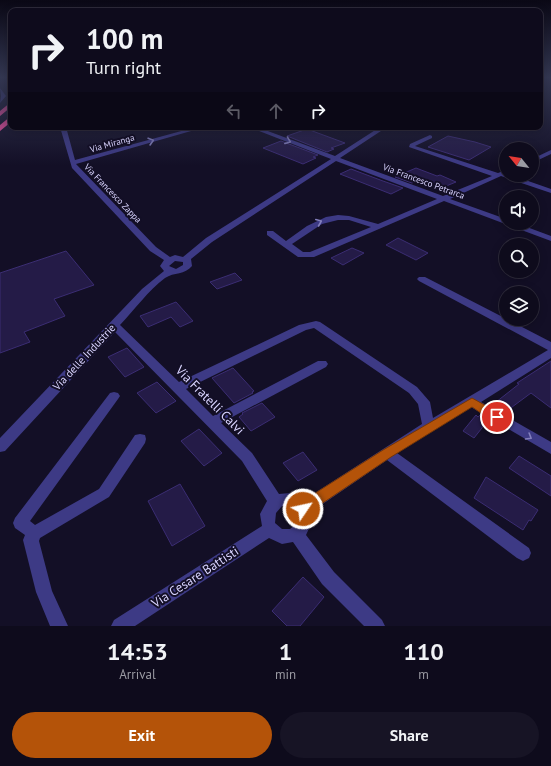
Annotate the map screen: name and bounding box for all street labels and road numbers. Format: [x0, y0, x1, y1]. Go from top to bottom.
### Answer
street label: Via Miranga [88, 131, 135, 155]
street label: Via Francesco Zappa [81, 160, 144, 225]
street label: Via Francesco Petrarca [381, 161, 466, 201]
street label: Via delle Industrie [49, 321, 119, 394]
street label: Via Fratelli Calvi [171, 361, 248, 438]
street label: Via Cesare Battisti [147, 543, 242, 612]

